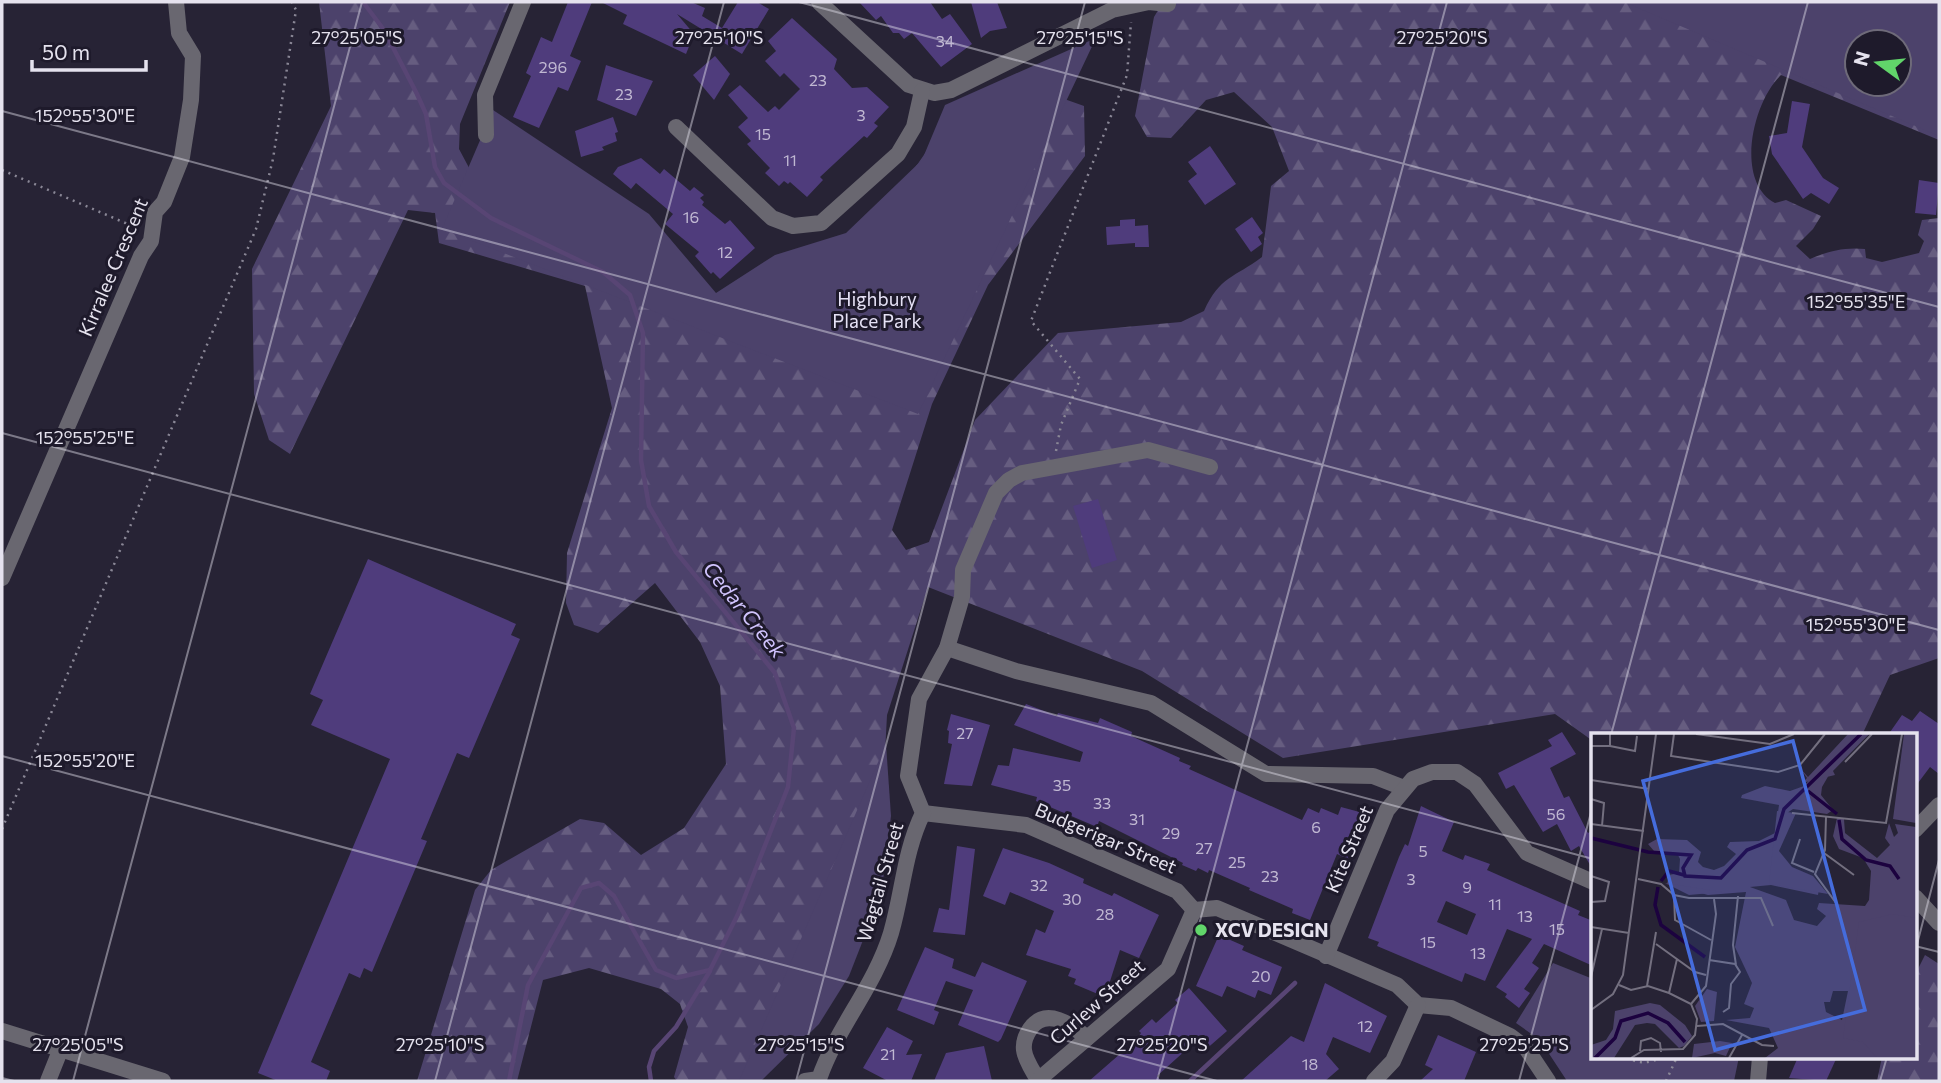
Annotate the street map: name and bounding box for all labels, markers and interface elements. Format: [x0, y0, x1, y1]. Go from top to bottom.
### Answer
text: 27°25'05"S [311, 26, 403, 48]
text: 27°25'10"S [675, 26, 763, 48]
text: 27°25'15"S [1036, 26, 1124, 48]
text: 27°25'20"S [1397, 26, 1487, 48]
scale bar [32, 28, 145, 72]
north arrow [1843, 28, 1913, 98]
house number: 34 [936, 31, 955, 50]
text: 50 m [42, 39, 90, 64]
text: N [1848, 49, 1874, 68]
house number: 296 [539, 57, 567, 76]
house number: 23 [809, 70, 827, 89]
house number: 23 [615, 84, 633, 103]
text: 152°55'30"E [35, 104, 135, 126]
house number: 3 [856, 105, 866, 124]
house number: 15 [755, 124, 771, 143]
house number: 11 [783, 150, 797, 169]
street label: Kirralee Crescent [73, 194, 152, 339]
house number: 16 [683, 207, 699, 226]
house number: 12 [717, 242, 733, 261]
park label: Highbury Place Park [832, 287, 922, 332]
text: 152°55'35"E [1807, 290, 1905, 312]
text: 152°55'25"E [36, 426, 134, 448]
water label: Cedar Creek [699, 556, 792, 663]
text: 152°55'30"E [1806, 613, 1906, 635]
house number: 27 [956, 723, 974, 742]
inset map [1591, 733, 1916, 1058]
text: 152°55'20"E [35, 749, 135, 771]
house number: 35 [1053, 775, 1071, 794]
house number: 33 [1093, 793, 1111, 812]
street label: Budgerigar Street [1032, 797, 1181, 878]
street label: Kite Street [1320, 801, 1377, 896]
house number: 56 [1547, 804, 1565, 823]
house number: 31 [1129, 809, 1145, 828]
house number: 6 [1311, 817, 1321, 836]
street label: Wagtail Street [851, 819, 908, 944]
house number: 29 [1162, 823, 1180, 842]
house number: 27 [1195, 838, 1213, 857]
house number: 5 [1418, 841, 1428, 860]
house number: 25 [1228, 852, 1246, 871]
house number: 23 [1261, 866, 1279, 885]
house number: 3 [1406, 869, 1416, 888]
house number: 32 [1030, 875, 1048, 894]
house number: 9 [1462, 877, 1472, 896]
house number: 30 [1062, 889, 1082, 908]
house number: 11 [1488, 894, 1502, 913]
house number: 28 [1096, 904, 1114, 923]
house number: 13 [1517, 906, 1533, 925]
place label: XCV DESIGN [1215, 918, 1329, 941]
house number: 15 [1549, 919, 1565, 938]
marker: XCV DESIGN [1193, 922, 1209, 938]
house number: 15 [1420, 932, 1436, 951]
house number: 13 [1470, 943, 1486, 962]
street label: Curlew Street [1044, 954, 1149, 1049]
house number: 20 [1251, 966, 1271, 985]
house number: 12 [1357, 1016, 1373, 1035]
text: 27°25'05"S [32, 1033, 124, 1055]
text: 27°25'10"S [396, 1033, 484, 1055]
text: 27°25'15"S [757, 1033, 845, 1055]
text: 27°25'20"S [1117, 1033, 1207, 1055]
text: 27°25'25"S [1479, 1033, 1569, 1055]
house number: 21 [880, 1044, 896, 1063]
house number: 18 [1302, 1054, 1318, 1073]

